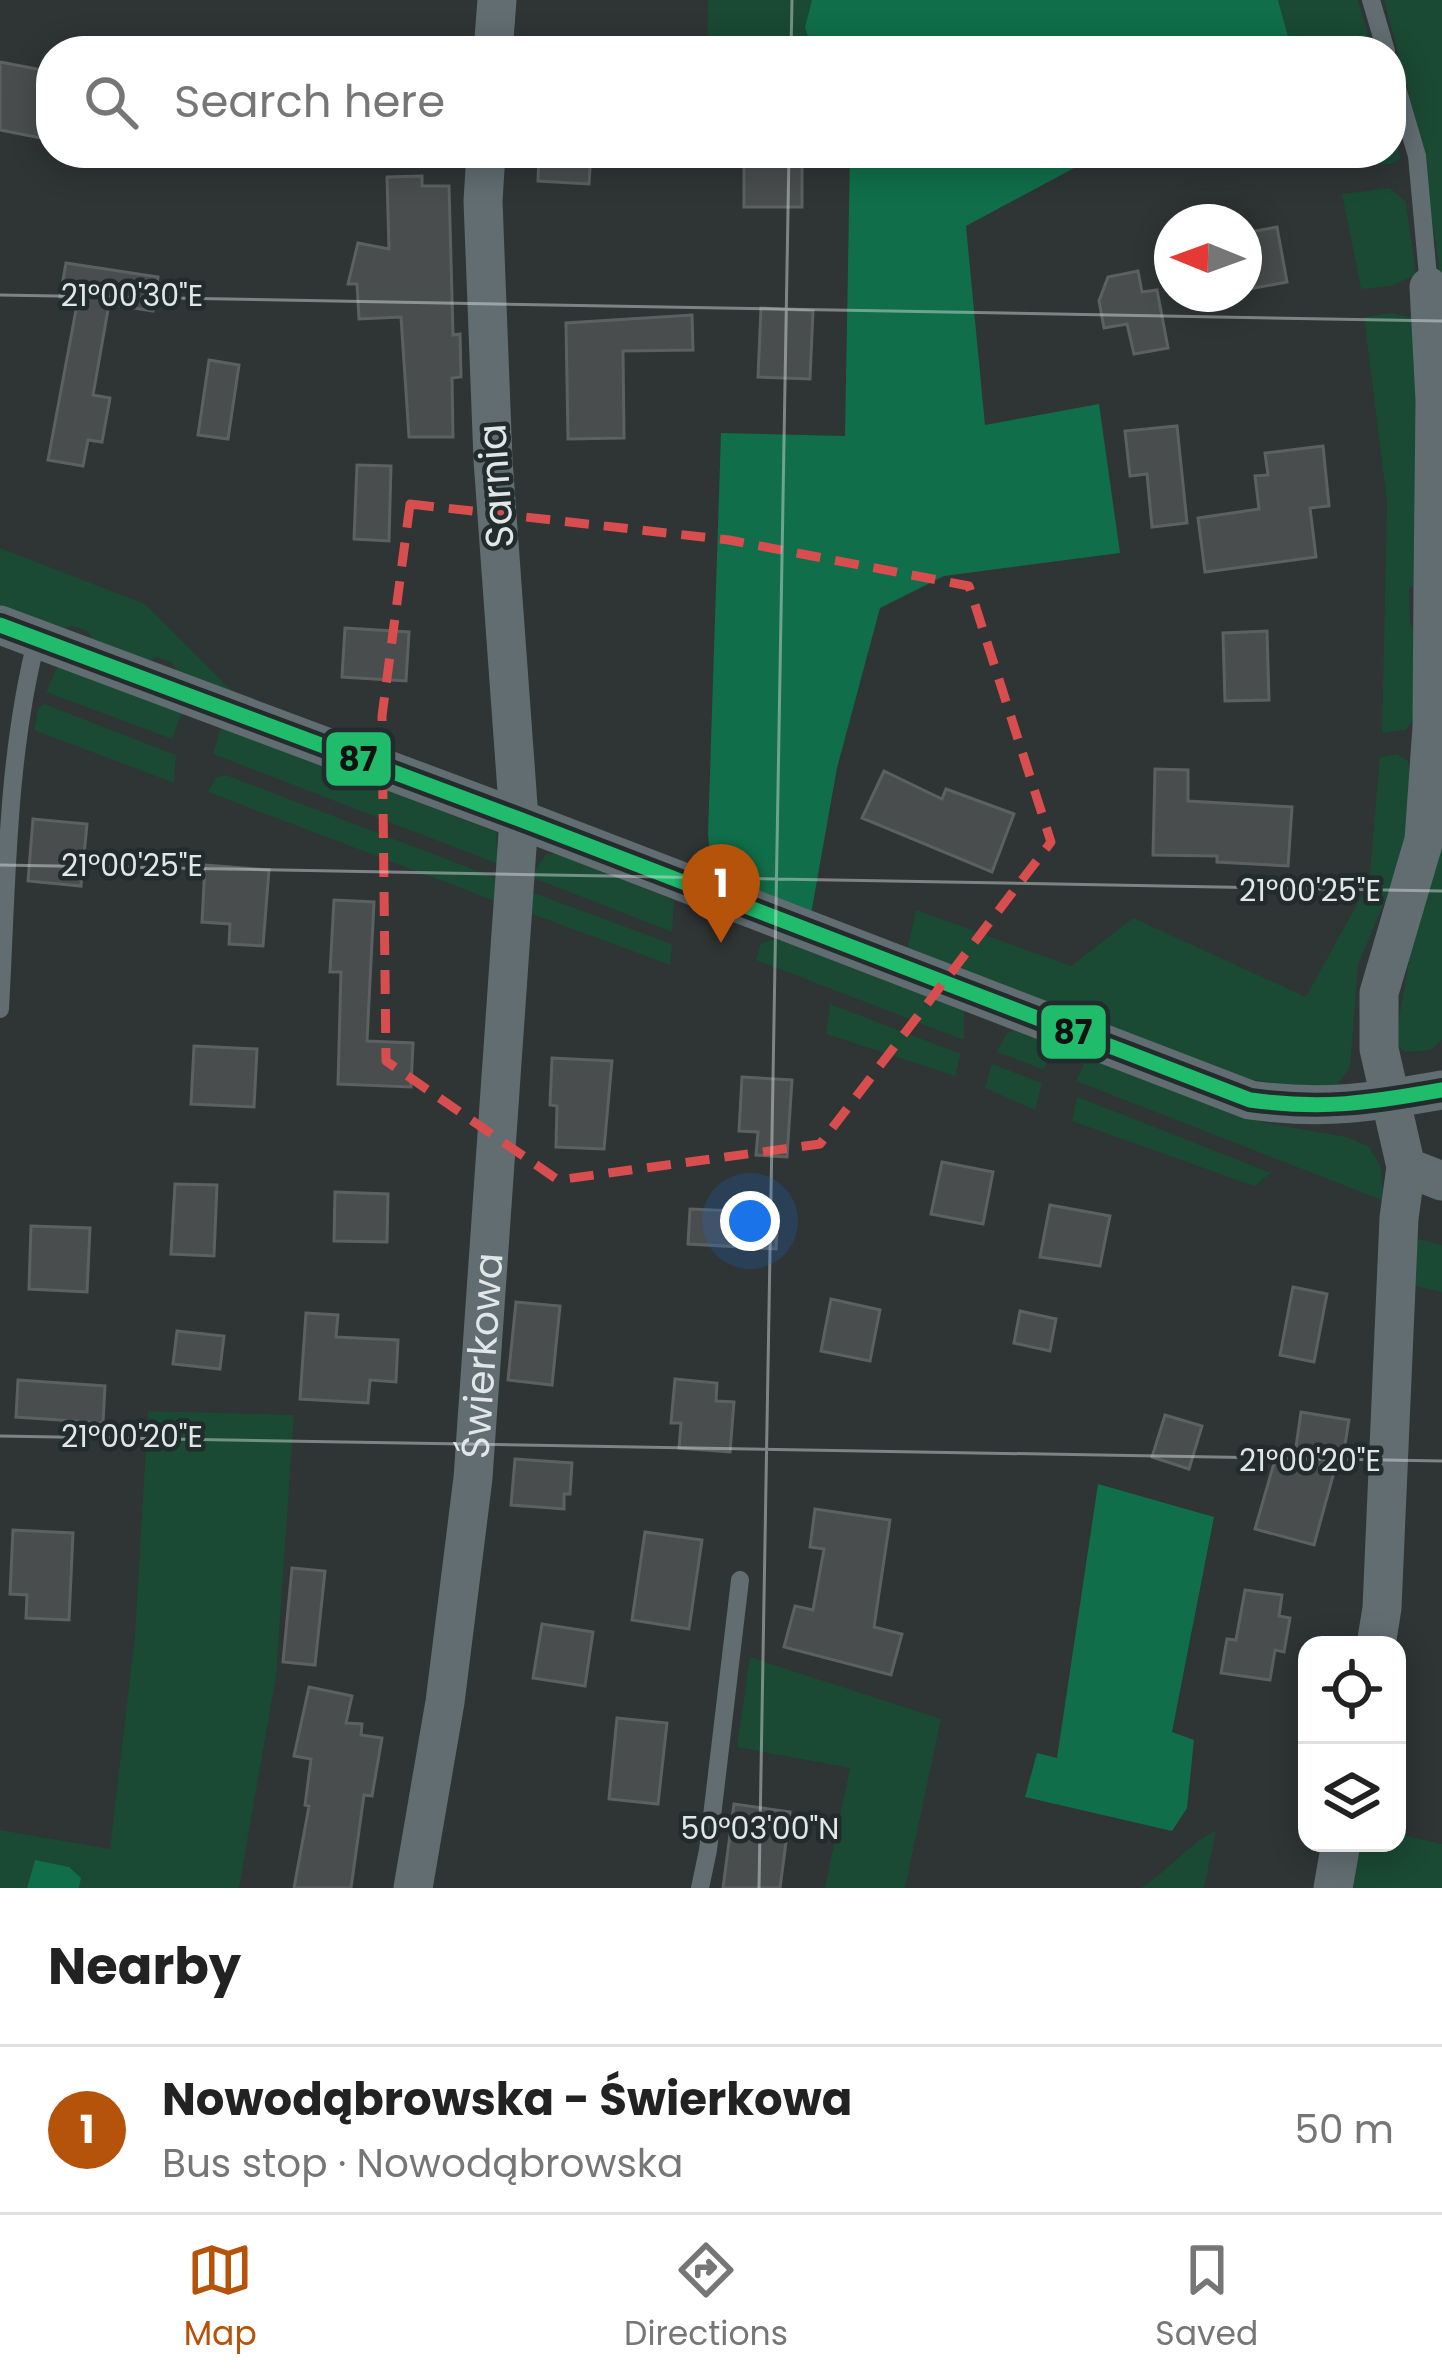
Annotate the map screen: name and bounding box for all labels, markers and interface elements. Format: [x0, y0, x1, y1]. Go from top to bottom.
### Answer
search box [36, 36, 1406, 168]
icon: search [78, 69, 144, 135]
text: Search here [174, 70, 445, 133]
north arrow [1154, 204, 1262, 312]
text: 21°00'30"E [61, 274, 203, 317]
street label: Sarnia [464, 422, 528, 550]
line badge: 87 [324, 730, 393, 788]
text: 87 [338, 736, 378, 783]
text: 21°00'25"E [61, 844, 203, 887]
pin: 1 [682, 844, 760, 943]
text: 21°00'25"E [1239, 869, 1381, 912]
line badge: 87 [1039, 1003, 1108, 1061]
text: 87 [1053, 1009, 1093, 1056]
your location [720, 1191, 780, 1251]
street label: Świerkowa [447, 1251, 516, 1461]
text: 21°00'20"E [61, 1415, 203, 1458]
text: 21°00'20"E [1239, 1439, 1381, 1482]
map controls [1298, 1636, 1406, 1852]
button: locate [1298, 1636, 1406, 1744]
button: layers [1298, 1744, 1406, 1852]
text: 50°03'00"N [681, 1807, 839, 1850]
text: Nearby [48, 1930, 241, 2002]
text: Nowodąbrowska - Świerkowa [162, 2068, 852, 2131]
text: 1 [80, 2102, 94, 2157]
text: 50 m [1294, 2102, 1394, 2157]
text: Bus stop · Nowodąbrowska [162, 2136, 683, 2191]
tab: Map [184, 2237, 257, 2359]
tab: Directions [624, 2237, 788, 2359]
tab: Saved [1155, 2237, 1258, 2359]

